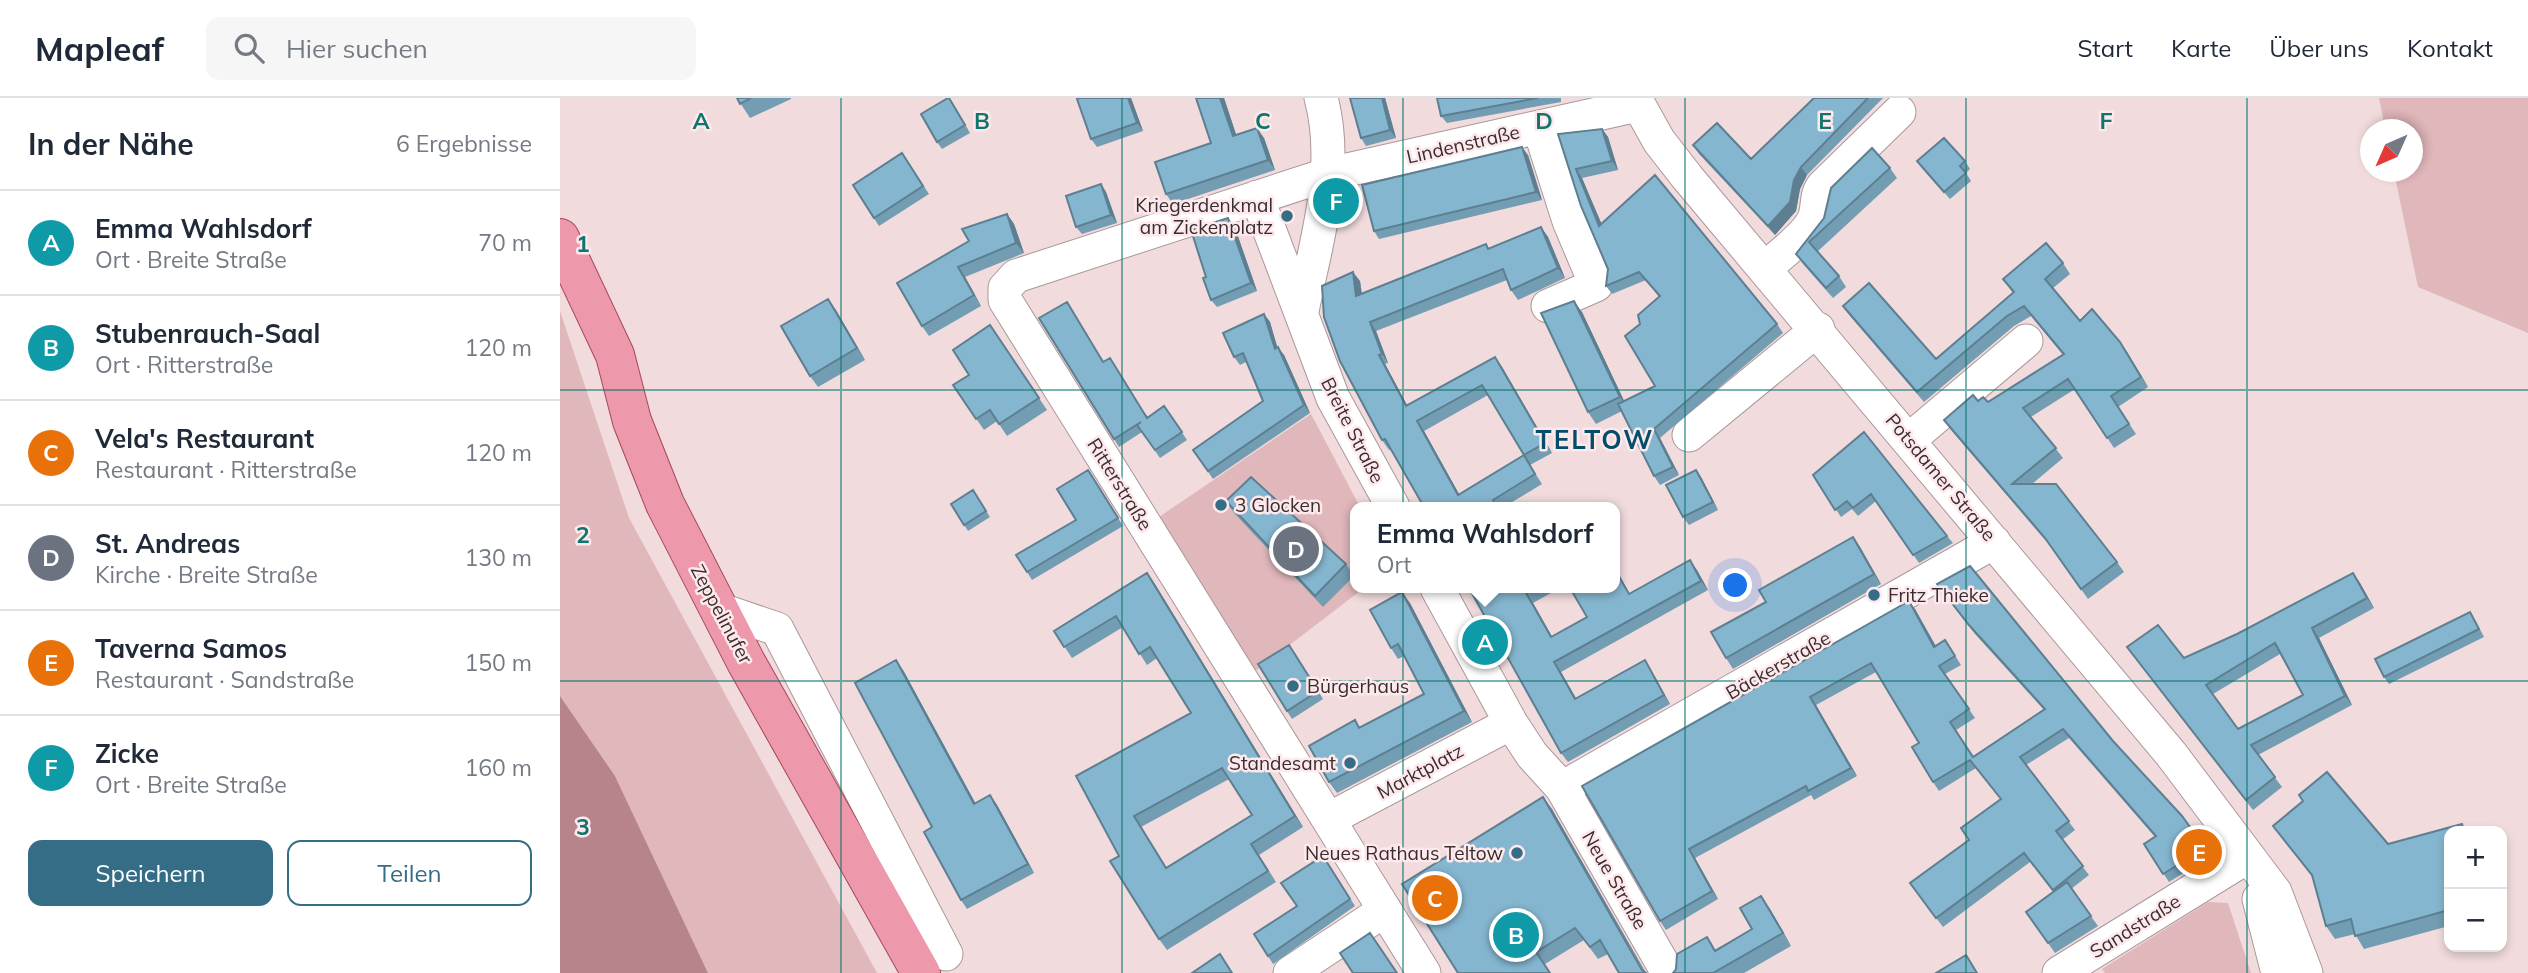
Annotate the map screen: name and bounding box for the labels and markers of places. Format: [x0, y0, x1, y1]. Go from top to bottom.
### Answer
pin: F [1313, 175, 1359, 227]
place label: Kriegerdenkmal am Zickenplatz [1135, 193, 1273, 239]
marker: Kriegerdenkmal am Zickenplatz [1279, 208, 1295, 224]
place label: 3 Glocken [1235, 493, 1321, 517]
marker: 3 Glocken [1213, 497, 1229, 513]
pin: D [1273, 523, 1319, 575]
place label: Fritz Thieke [1888, 583, 1989, 607]
marker: Fritz Thieke [1866, 587, 1882, 603]
pin: A [1462, 616, 1508, 668]
place label: Bürgerhaus [1307, 674, 1409, 698]
marker: Bürgerhaus [1285, 678, 1301, 694]
place label: Standesamt [1229, 751, 1336, 775]
marker: Standesamt [1342, 755, 1358, 771]
pin: E [2176, 826, 2222, 878]
place label: Neues Rathaus Teltow [1305, 841, 1503, 865]
marker: Neues Rathaus Teltow [1509, 845, 1525, 861]
pin: C [1412, 872, 1458, 924]
pin: B [1493, 909, 1539, 961]

